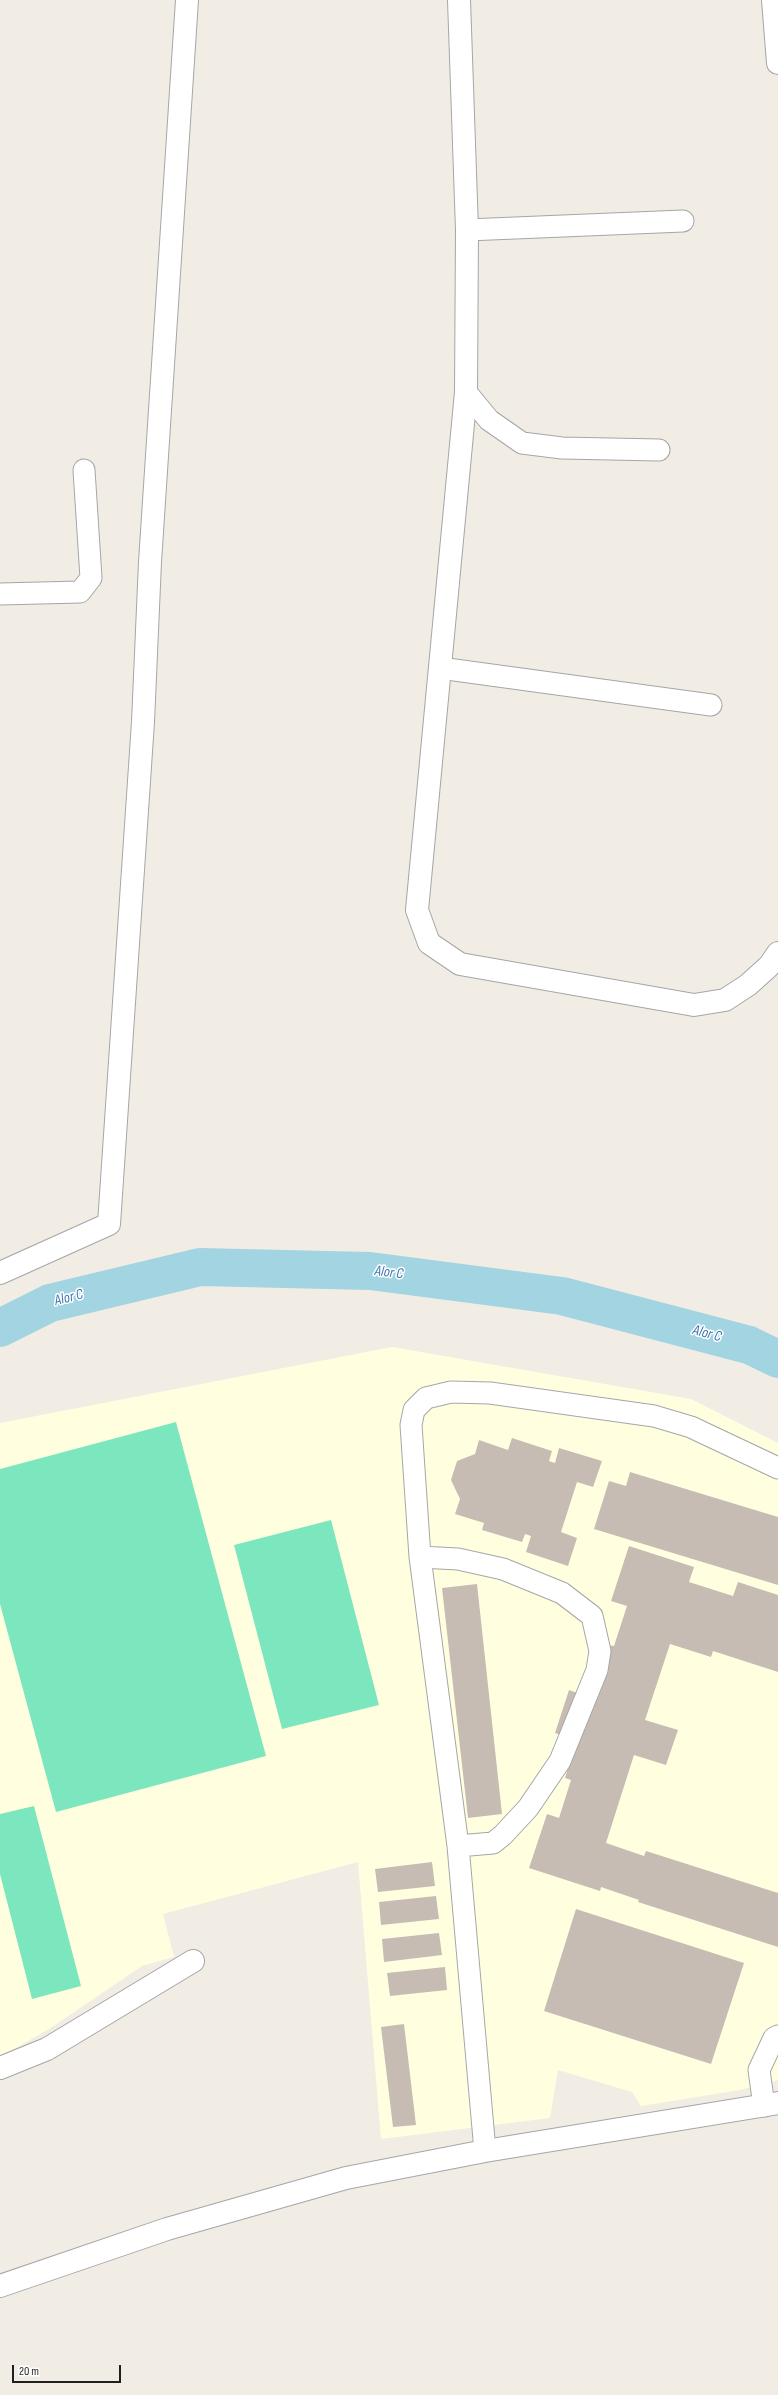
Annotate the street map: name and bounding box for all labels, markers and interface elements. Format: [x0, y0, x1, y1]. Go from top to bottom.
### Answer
water label: Alor C [373, 1262, 405, 1284]
water label: Alor C [53, 1286, 85, 1310]
water label: Alor C [691, 1322, 723, 1346]
scale bar [14, 2357, 123, 2383]
text: 20 m [19, 2364, 39, 2379]

